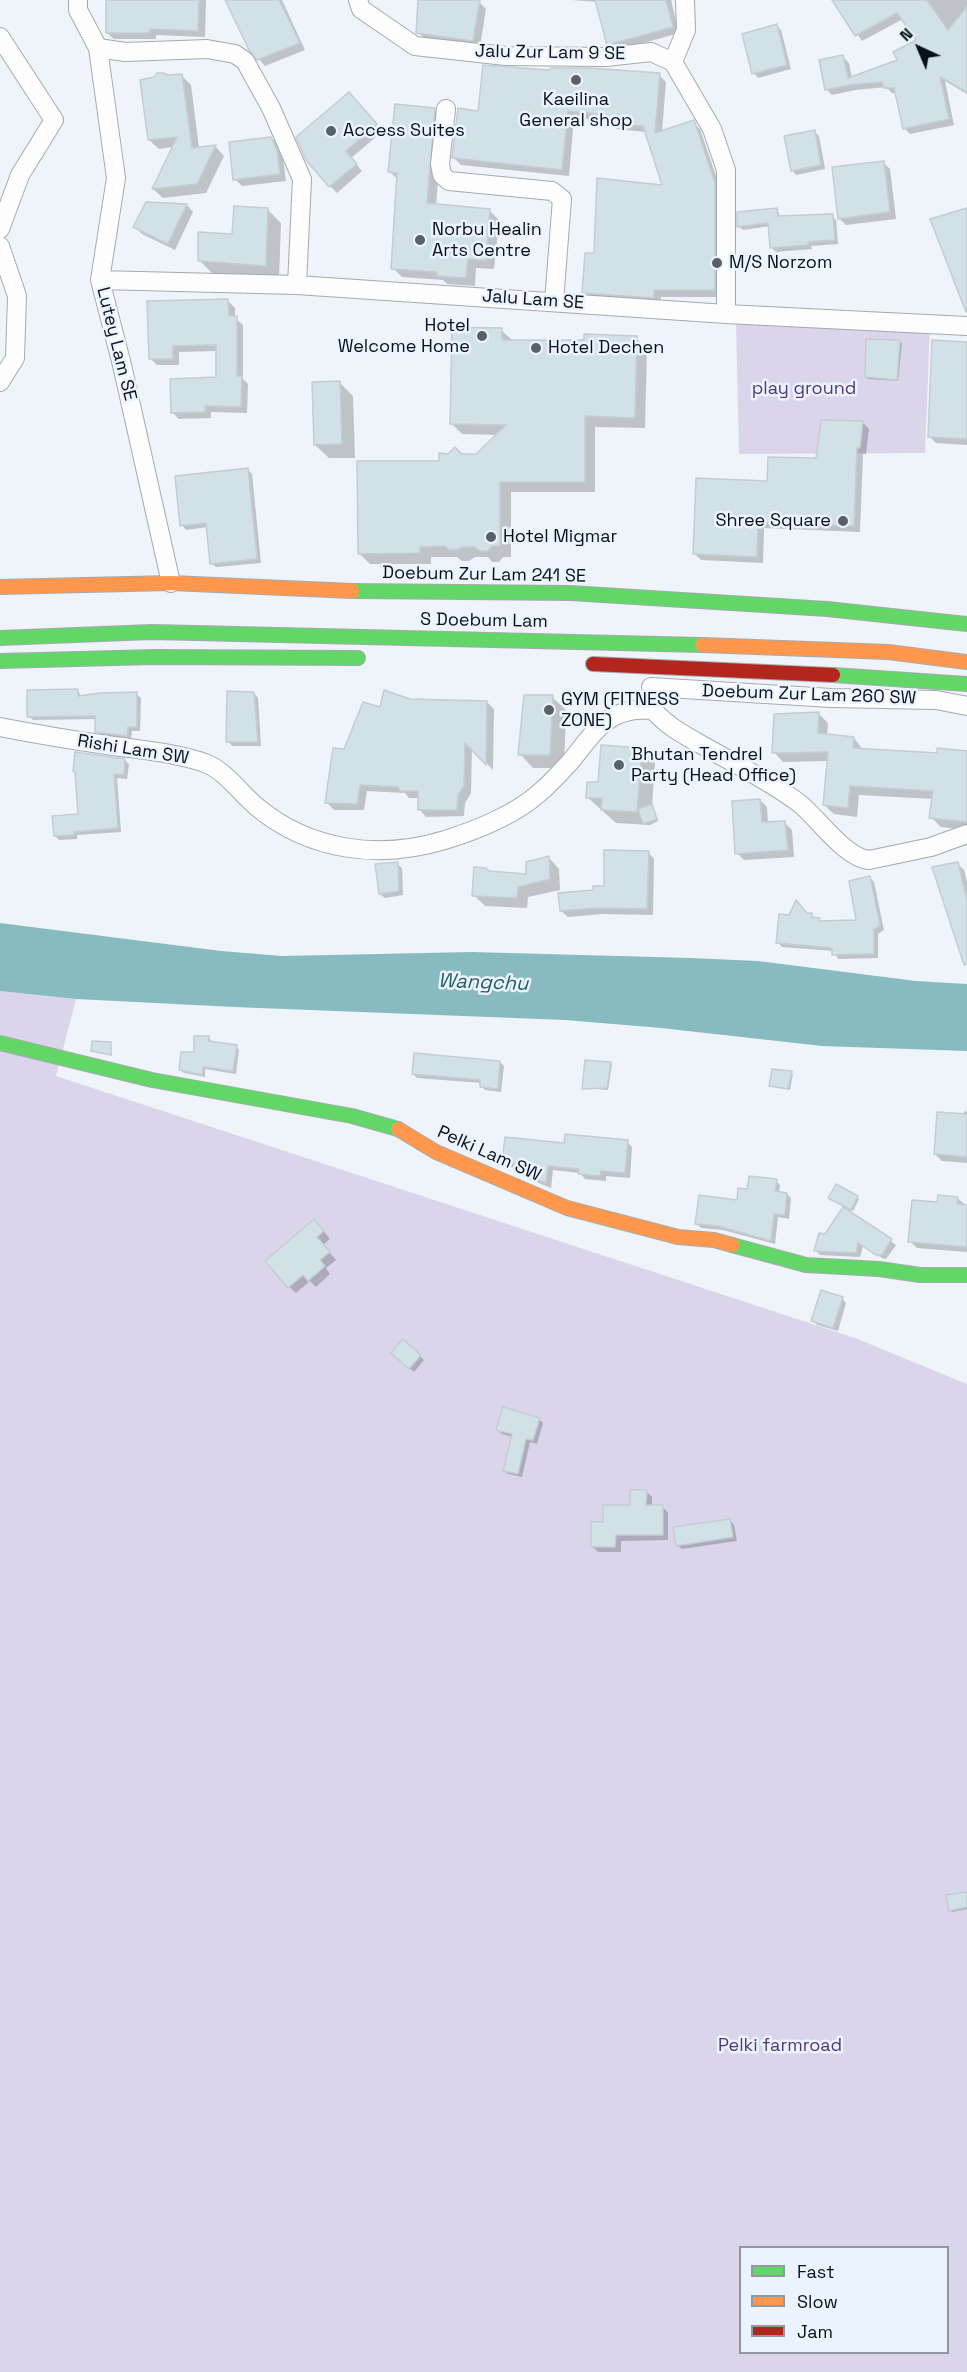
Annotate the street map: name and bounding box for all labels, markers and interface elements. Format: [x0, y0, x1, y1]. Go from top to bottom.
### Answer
north arrow [889, 18, 949, 78]
text: N [895, 23, 917, 46]
street label: Jalu Zur Lam 9 SE [475, 41, 625, 65]
marker: Kaeilina General shop [569, 73, 583, 87]
place label: Kaeilina General shop [519, 89, 633, 132]
place label: Access Suites [343, 120, 465, 142]
marker: Access Suites [324, 124, 338, 138]
place label: Norbu Healin Arts Centre [432, 219, 542, 262]
marker: Norbu Healin Arts Centre [413, 233, 427, 247]
place label: M/S Norzom [729, 252, 832, 274]
marker: M/S Norzom [710, 256, 724, 270]
street label: Lutey Lam SE [91, 285, 141, 403]
street label: Jalu Lam SE [481, 286, 585, 314]
place label: Hotel Welcome Home [338, 315, 470, 358]
marker: Hotel Welcome Home [475, 329, 489, 343]
place label: Hotel Dechen [548, 337, 664, 359]
marker: Hotel Dechen [529, 341, 543, 355]
park label: play ground [752, 378, 856, 400]
place label: Shree Square [715, 510, 831, 532]
marker: Shree Square [836, 514, 850, 528]
place label: Hotel Migmar [503, 526, 617, 548]
marker: Hotel Migmar [484, 530, 498, 544]
street label: Doebum Zur Lam 241 SE [382, 562, 586, 588]
street label: S Doebum Lam [420, 609, 548, 633]
street label: Doebum Zur Lam 260 SW [702, 680, 916, 710]
place label: GYM (FITNESS ZONE) [561, 689, 679, 732]
marker: GYM (FITNESS ZONE) [542, 703, 556, 717]
street label: Rishi Lam SW [76, 731, 190, 769]
place label: Bhutan Tendrel Party (Head Office) [631, 744, 796, 786]
marker: Bhutan Tendrel Party (Head Office) [612, 758, 626, 772]
water label: Wangchu [438, 969, 528, 997]
street label: Pelki Lam SW [434, 1121, 544, 1187]
park label: Pelki farmroad [718, 2035, 842, 2057]
legend [739, 2246, 949, 2354]
text: Fast [797, 2260, 834, 2283]
text: Slow [797, 2290, 838, 2313]
text: Jam [797, 2320, 833, 2343]

